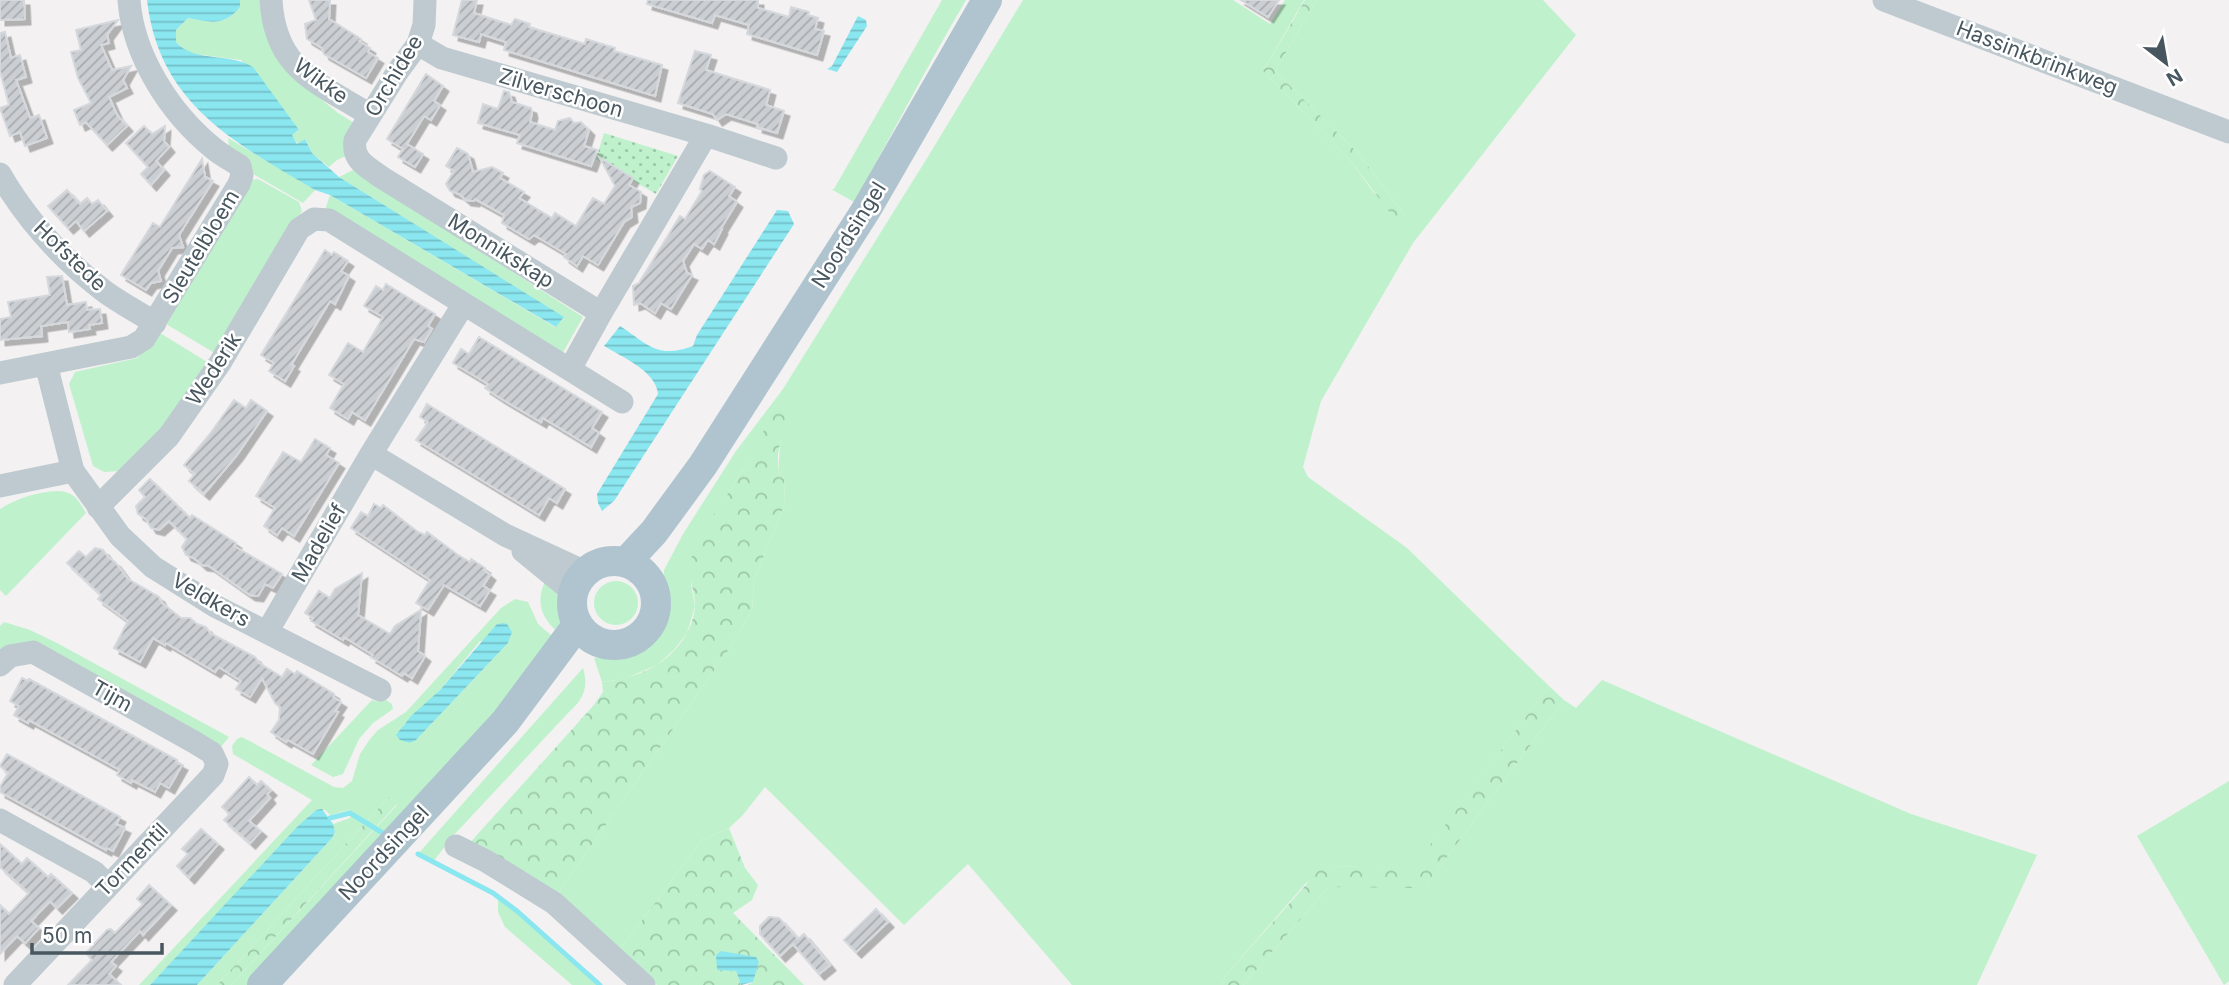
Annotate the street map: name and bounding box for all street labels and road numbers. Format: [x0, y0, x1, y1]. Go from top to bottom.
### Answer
street label: Hassinkbrinkweg [1953, 15, 2121, 100]
street label: Orchidee [360, 31, 428, 121]
street label: Wikke [289, 53, 353, 109]
street label: Zilverschoon [496, 63, 626, 122]
street label: Noordsingel [806, 177, 891, 292]
street label: Sleutelbloem [157, 185, 244, 308]
street label: Monnikskap [444, 208, 559, 293]
street label: Hofstede [29, 215, 112, 296]
street label: Wederik [181, 327, 247, 410]
street label: Madelief [286, 499, 351, 586]
street label: Veldkers [168, 567, 255, 632]
street label: Tijm [88, 674, 137, 717]
street label: Noordsingel [333, 800, 434, 905]
street label: Tormentil [90, 818, 173, 902]

